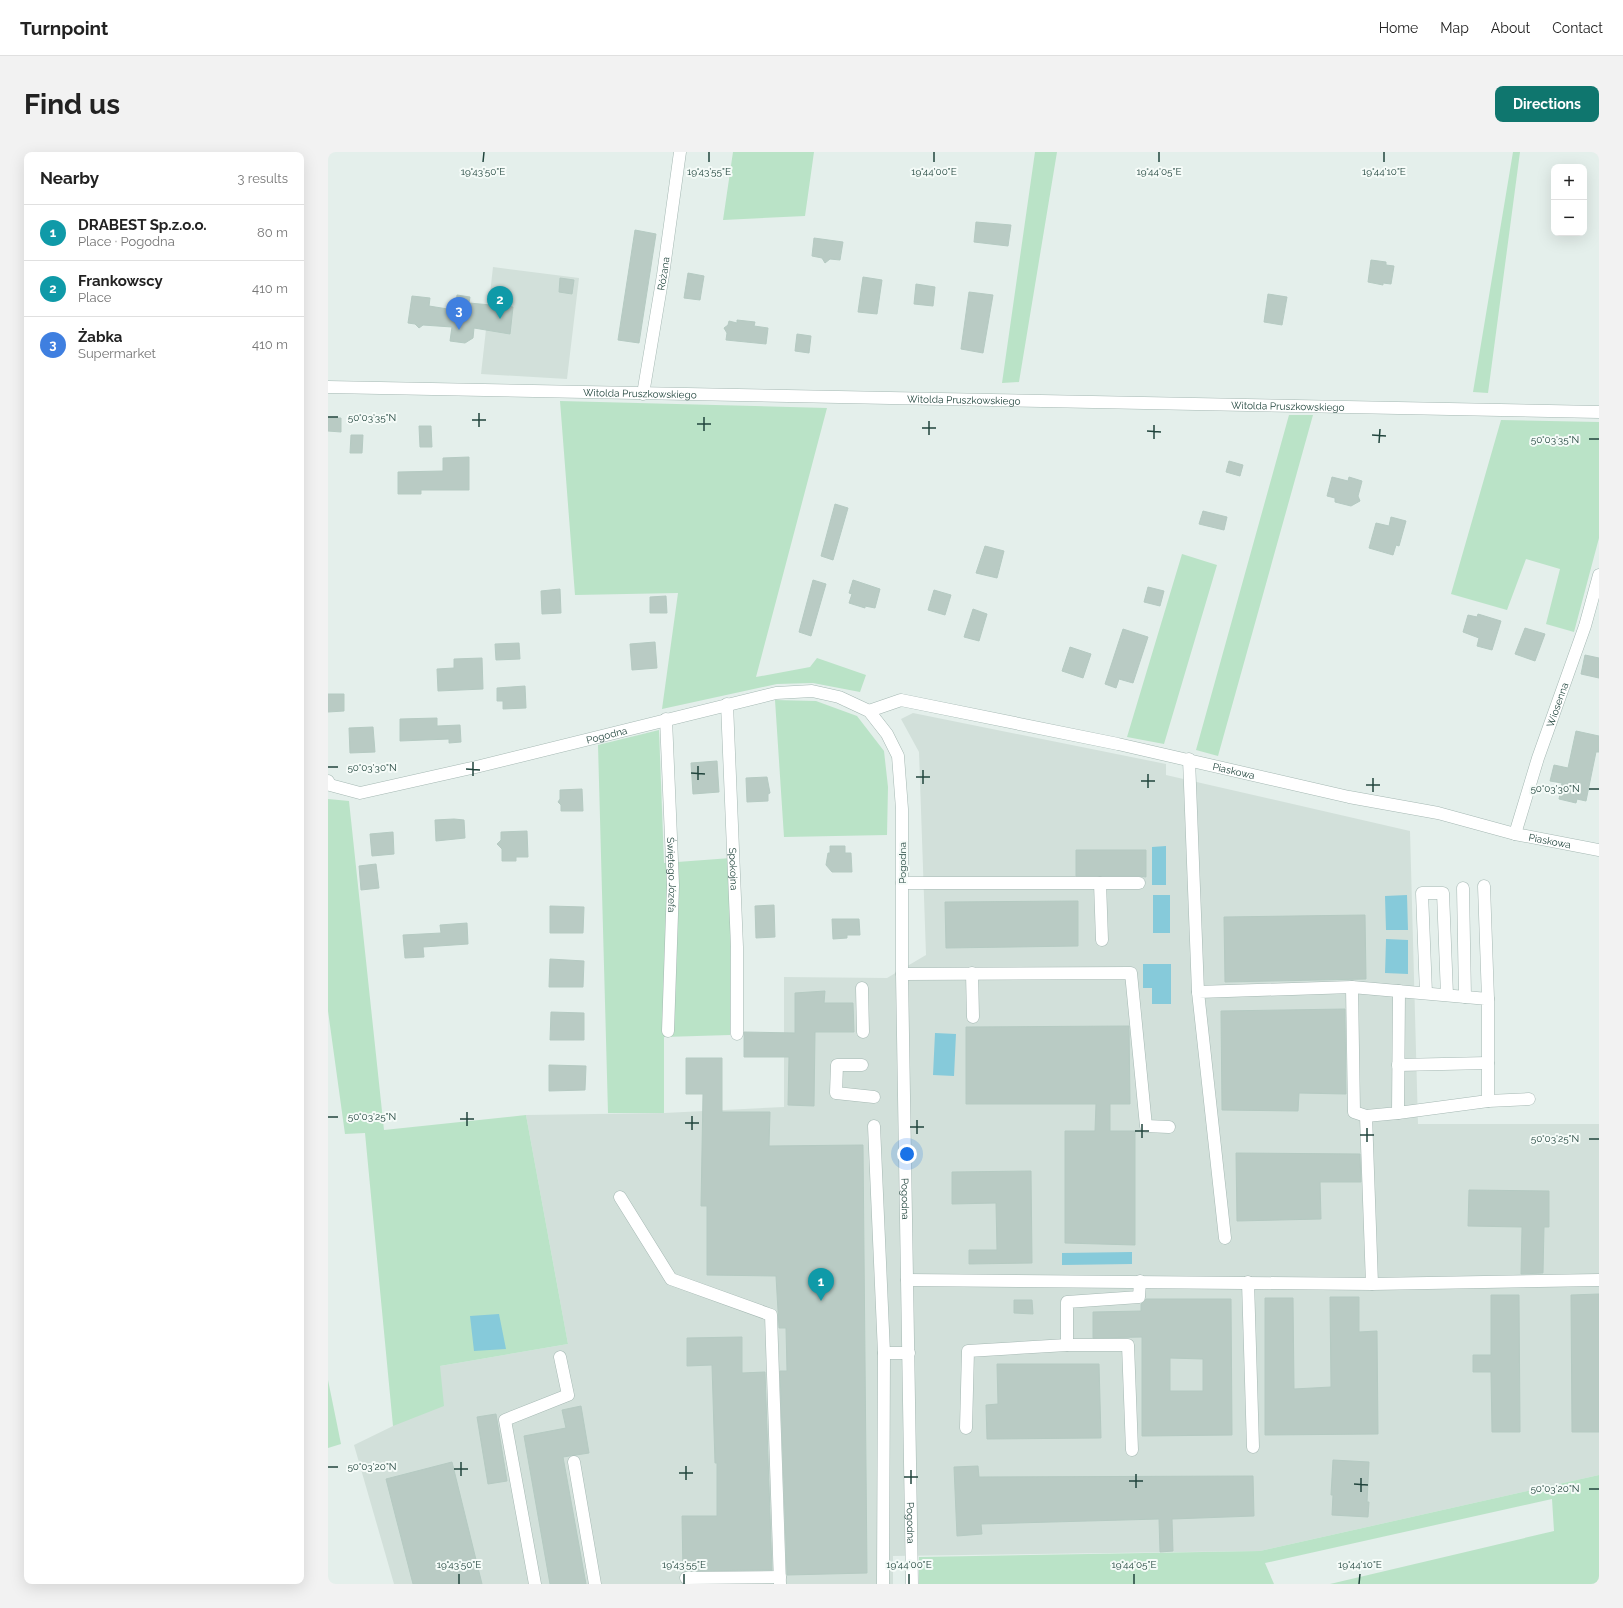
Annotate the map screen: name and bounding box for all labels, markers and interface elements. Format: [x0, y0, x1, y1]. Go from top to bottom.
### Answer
text: Turnpoint [20, 17, 108, 39]
text: Home [1379, 20, 1418, 36]
text: Map [1440, 20, 1469, 36]
text: About [1491, 20, 1530, 36]
text: Contact [1552, 20, 1603, 36]
button: Directions [1495, 86, 1599, 122]
text: Find us [24, 88, 120, 121]
map controls [1551, 164, 1587, 236]
button: + [1551, 164, 1587, 200]
text: 19°43'50"E [461, 166, 505, 177]
text: 19°43'55"E [687, 166, 731, 177]
text: 19°44'00"E [911, 166, 957, 177]
text: 19°44'05"E [1137, 166, 1181, 177]
text: 19°44'10"E [1362, 166, 1406, 177]
text: Nearby [40, 168, 99, 188]
text: 3 results [238, 171, 288, 186]
button: − [1551, 200, 1587, 236]
text: DRABEST Sp.z.o.o. [78, 216, 207, 234]
text: 1 [50, 225, 56, 240]
text: 80 m [257, 225, 288, 240]
text: Place · Pogodna [78, 234, 175, 249]
street label: Różana [655, 256, 671, 291]
text: Frankowscy [78, 272, 163, 290]
text: 2 [49, 281, 57, 296]
text: 410 m [252, 281, 288, 296]
pin: 2 [487, 286, 513, 319]
text: Place [78, 290, 111, 305]
pin: 3 [446, 297, 472, 330]
text: Żabka [78, 328, 122, 346]
text: 3 [49, 337, 57, 352]
text: 410 m [252, 337, 288, 352]
text: Supermarket [78, 346, 156, 361]
street label: Witolda Pruszkowskiego [583, 387, 697, 400]
street label: Witolda Pruszkowskiego [907, 393, 1021, 406]
street label: Witolda Pruszkowskiego [1231, 399, 1345, 412]
text: 50°03'35"N [348, 412, 396, 423]
text: 50°03'35"N [1531, 434, 1579, 445]
street label: Wiosenna [1544, 681, 1570, 728]
street label: Pogodna [585, 724, 628, 745]
street label: Piaskowa [1212, 760, 1256, 781]
text: 50°03'30"N [347, 762, 397, 773]
text: 50°03'30"N [1530, 783, 1580, 794]
street label: Piaskowa [1528, 831, 1572, 850]
street label: Świętego Józefa [665, 837, 679, 913]
street label: Pogodna [897, 842, 908, 884]
street label: Spokojna [727, 847, 740, 890]
text: 50°03'25"N [348, 1111, 396, 1122]
text: 50°03'25"N [1531, 1133, 1579, 1144]
your location [897, 1144, 917, 1164]
street label: Pogodna [900, 1178, 912, 1220]
pin: 1 [808, 1268, 834, 1301]
text: 50°03'20"N [347, 1461, 397, 1472]
text: 50°03'20"N [1530, 1483, 1580, 1494]
street label: Pogodna [905, 1502, 917, 1544]
text: 19°43'50"E [437, 1559, 481, 1570]
text: 19°43'55"E [662, 1559, 706, 1570]
text: 19°44'00"E [886, 1559, 932, 1570]
text: 19°44'05"E [1112, 1559, 1156, 1570]
text: 19°44'10"E [1338, 1559, 1382, 1570]

